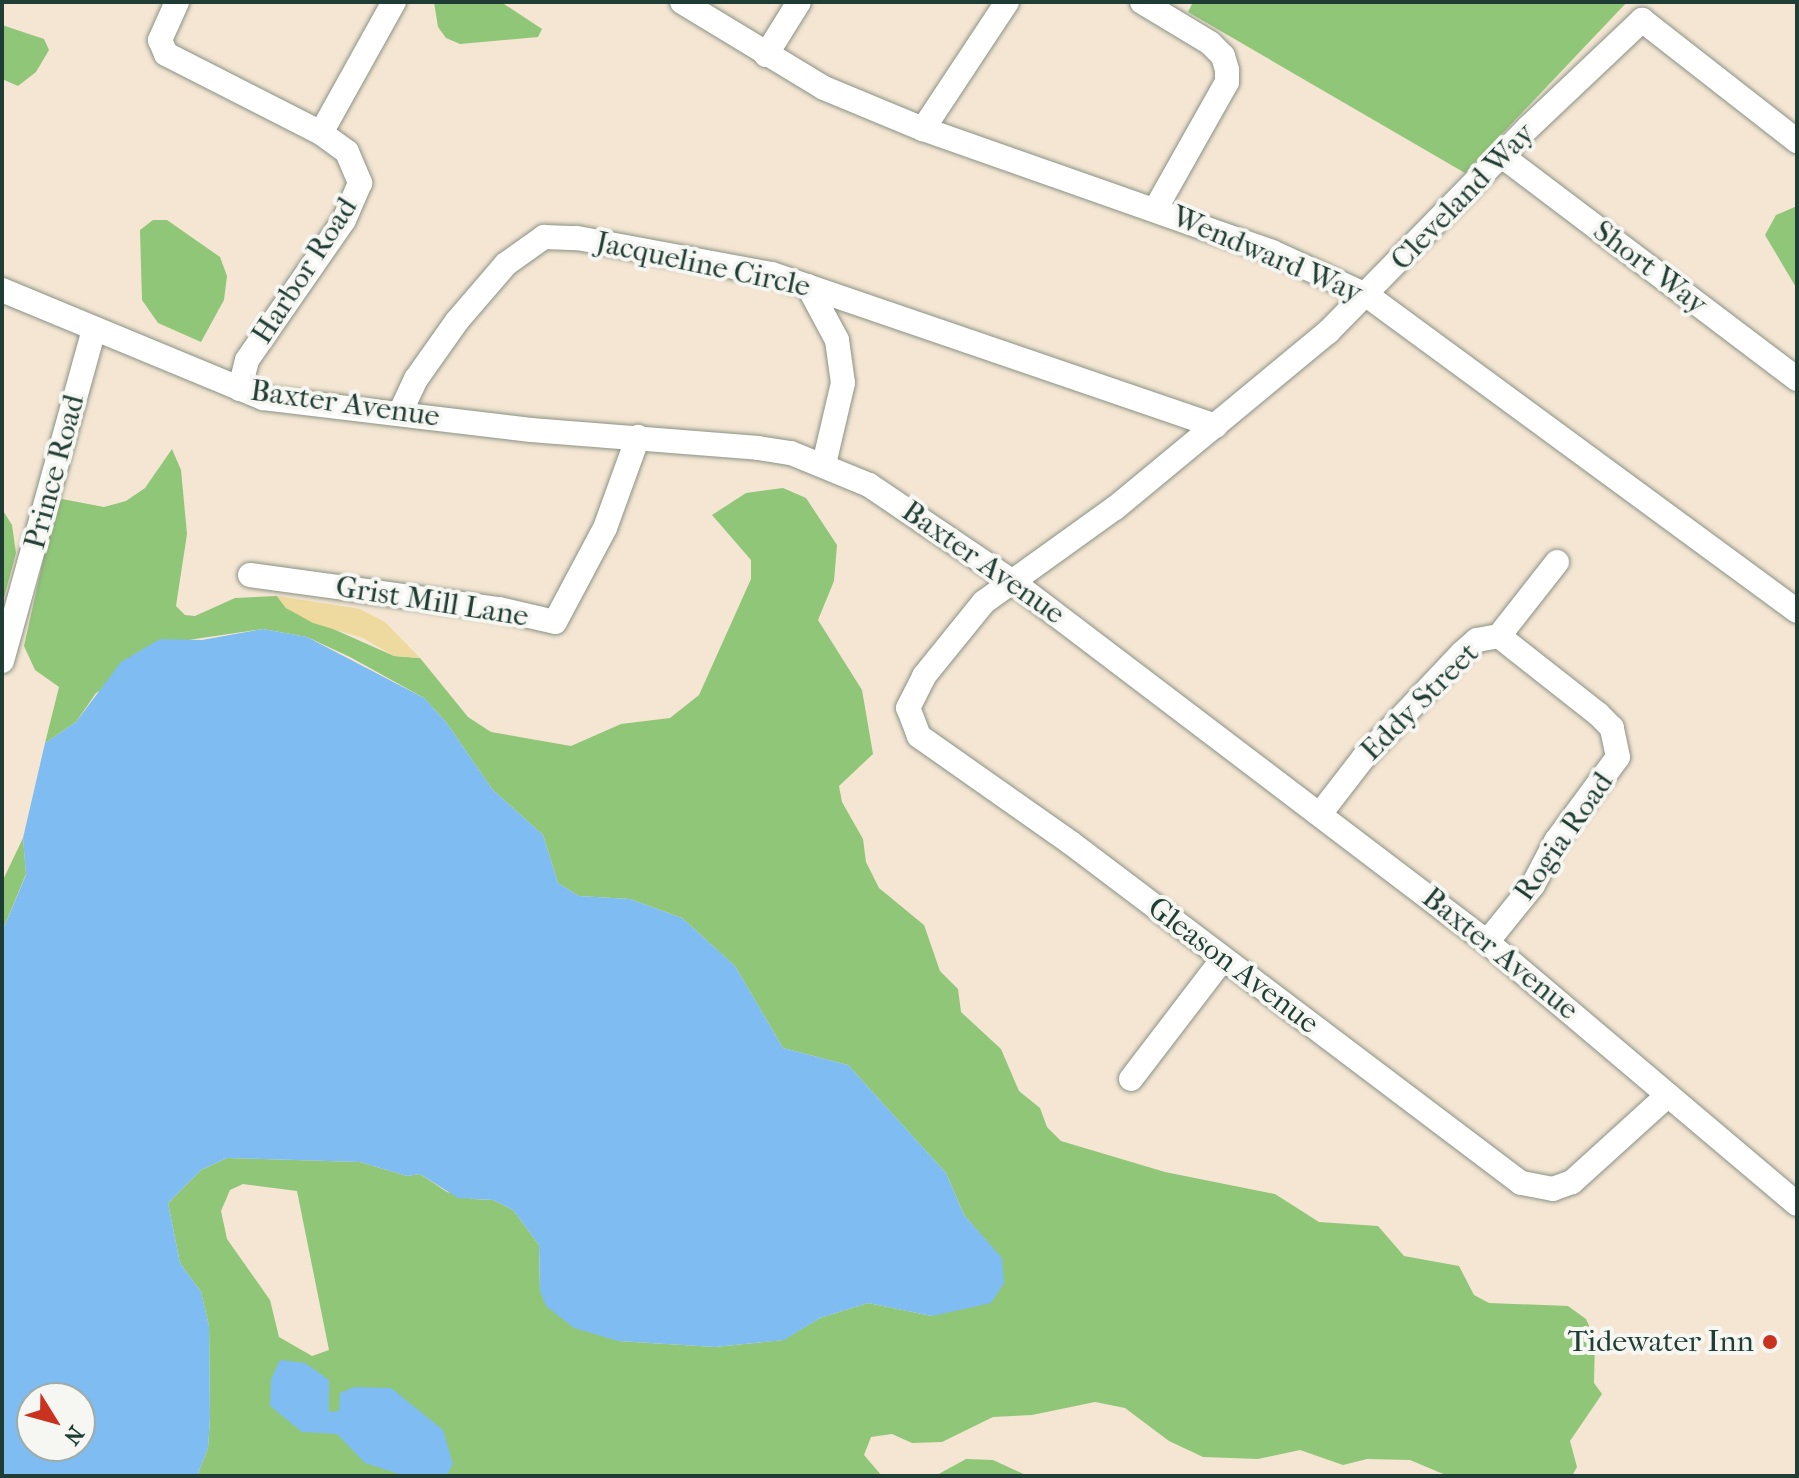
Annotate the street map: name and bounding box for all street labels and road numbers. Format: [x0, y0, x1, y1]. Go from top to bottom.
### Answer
street label: Cleveland Way [1384, 116, 1542, 278]
street label: Harbor Road [244, 191, 366, 351]
street label: Wendward Way [1166, 199, 1368, 311]
street label: Short Way [1586, 213, 1714, 323]
street label: Jacqueline Circle [593, 225, 813, 305]
street label: Baxter Avenue [248, 373, 442, 435]
street label: Prince Road [17, 391, 93, 553]
street label: Baxter Avenue [895, 494, 1071, 632]
street label: Grist Mill Lane [333, 569, 531, 635]
street label: Eddy Street [1353, 635, 1487, 769]
street label: Rogia Road [1507, 766, 1621, 908]
street label: Baxter Avenue [1415, 880, 1585, 1028]
street label: Gleason Avenue [1140, 890, 1326, 1042]

